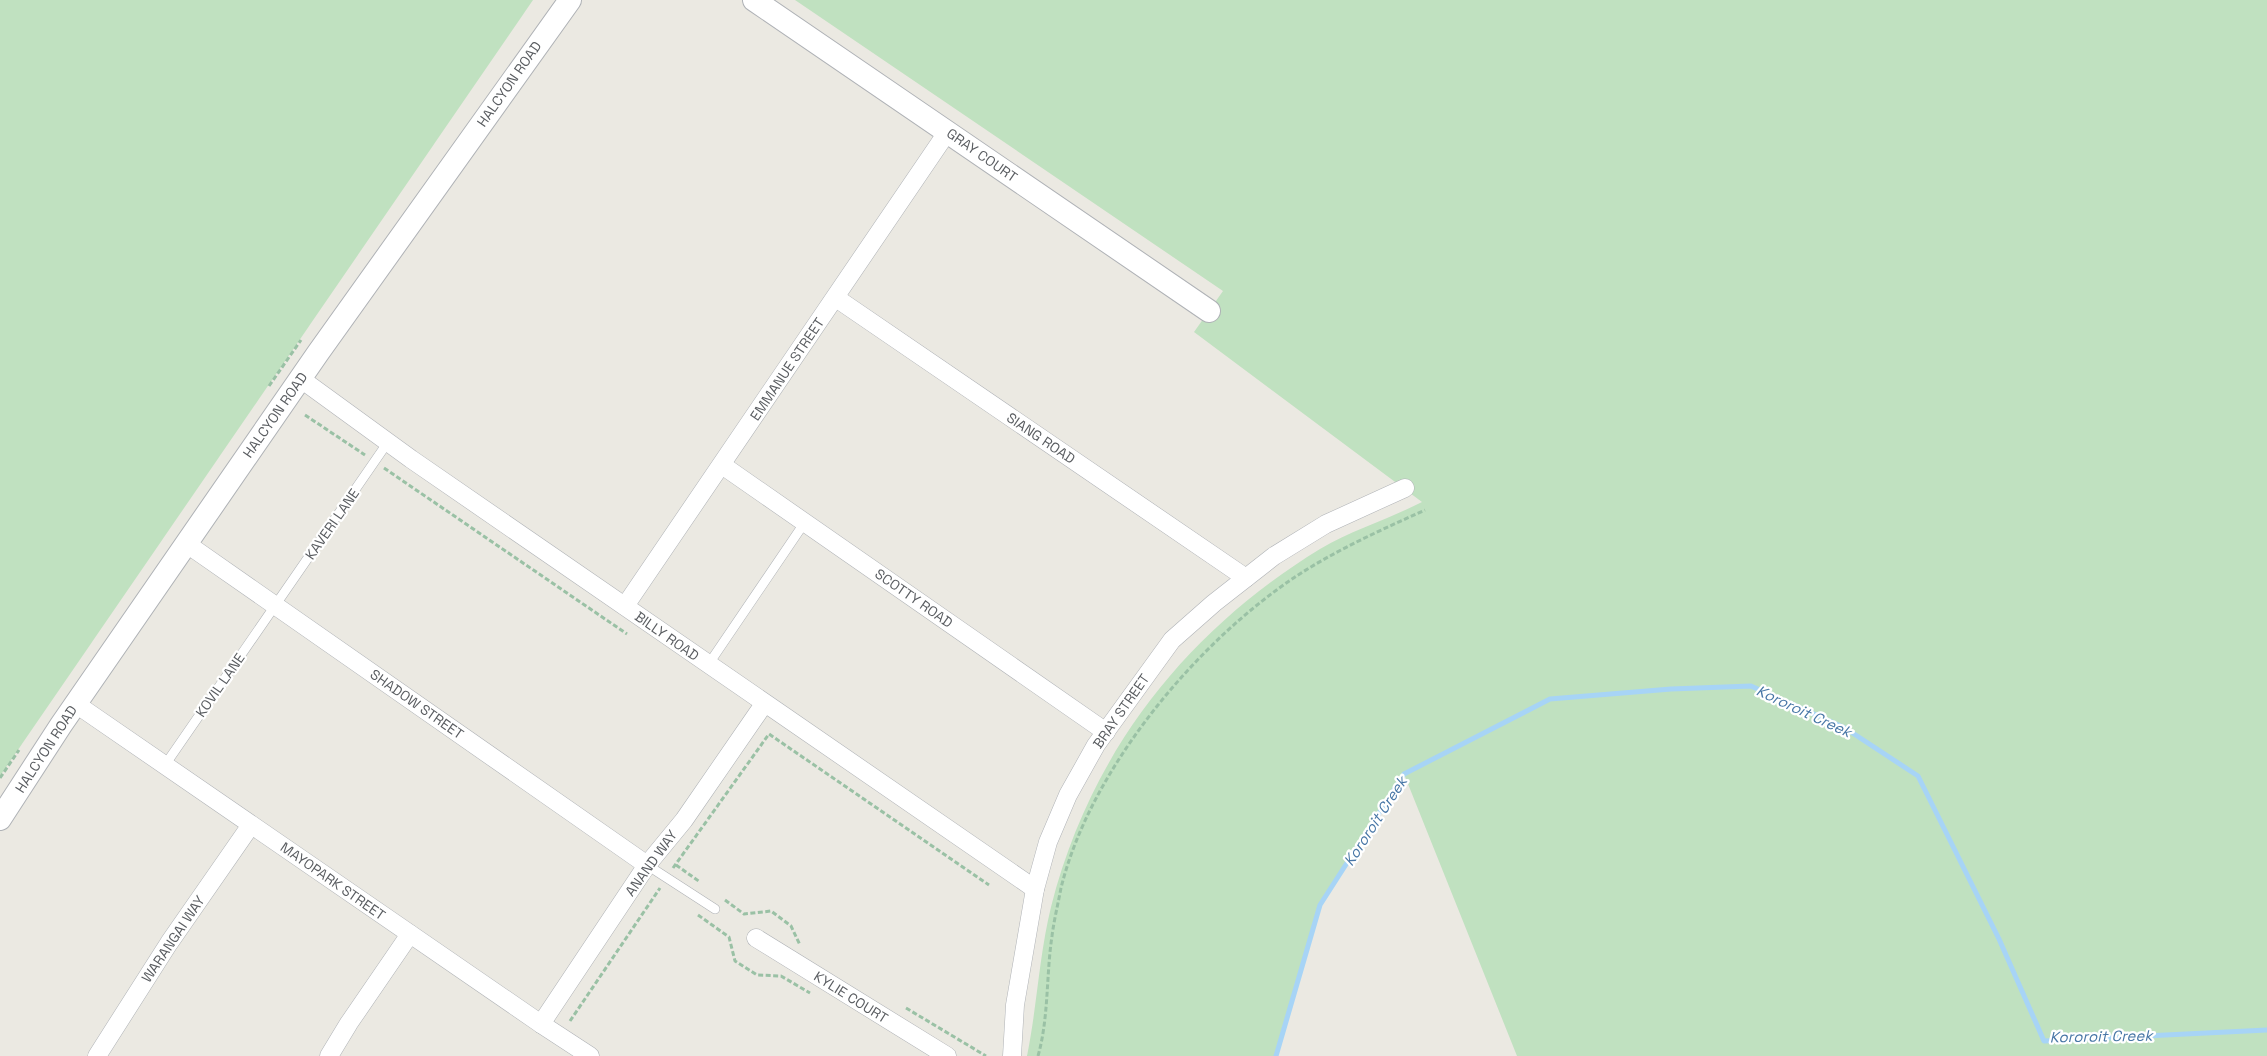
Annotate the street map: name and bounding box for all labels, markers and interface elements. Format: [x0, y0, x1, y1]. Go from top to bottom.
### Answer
street label: HALCYON ROAD [473, 38, 545, 130]
street label: GRAY COURT [943, 124, 1021, 186]
street label: EMMANUE STREET [746, 314, 828, 424]
street label: HALCYON ROAD [239, 369, 311, 461]
street label: SIANG ROAD [1003, 408, 1079, 468]
street label: KAVERI LANE [301, 485, 363, 563]
street label: SCOTTY ROAD [872, 564, 956, 632]
street label: BILLY ROAD [631, 607, 703, 665]
street label: KOVIL LANE [191, 649, 249, 720]
street label: SHADOW STREET [367, 665, 467, 743]
street label: BRAY STREET [1089, 670, 1153, 752]
water label: Kororoit Creek [1753, 681, 1856, 742]
street label: HALCYON ROAD [11, 702, 81, 796]
water label: Kororoit Creek [1339, 771, 1412, 869]
street label: ANAND WAY [621, 826, 681, 900]
street label: MAYOPARK STREET [277, 838, 389, 924]
street label: WARANGAI WAY [137, 892, 209, 986]
street label: KYLIE COURT [811, 967, 891, 1027]
water label: Kororoit Creek [2049, 1026, 2154, 1046]

